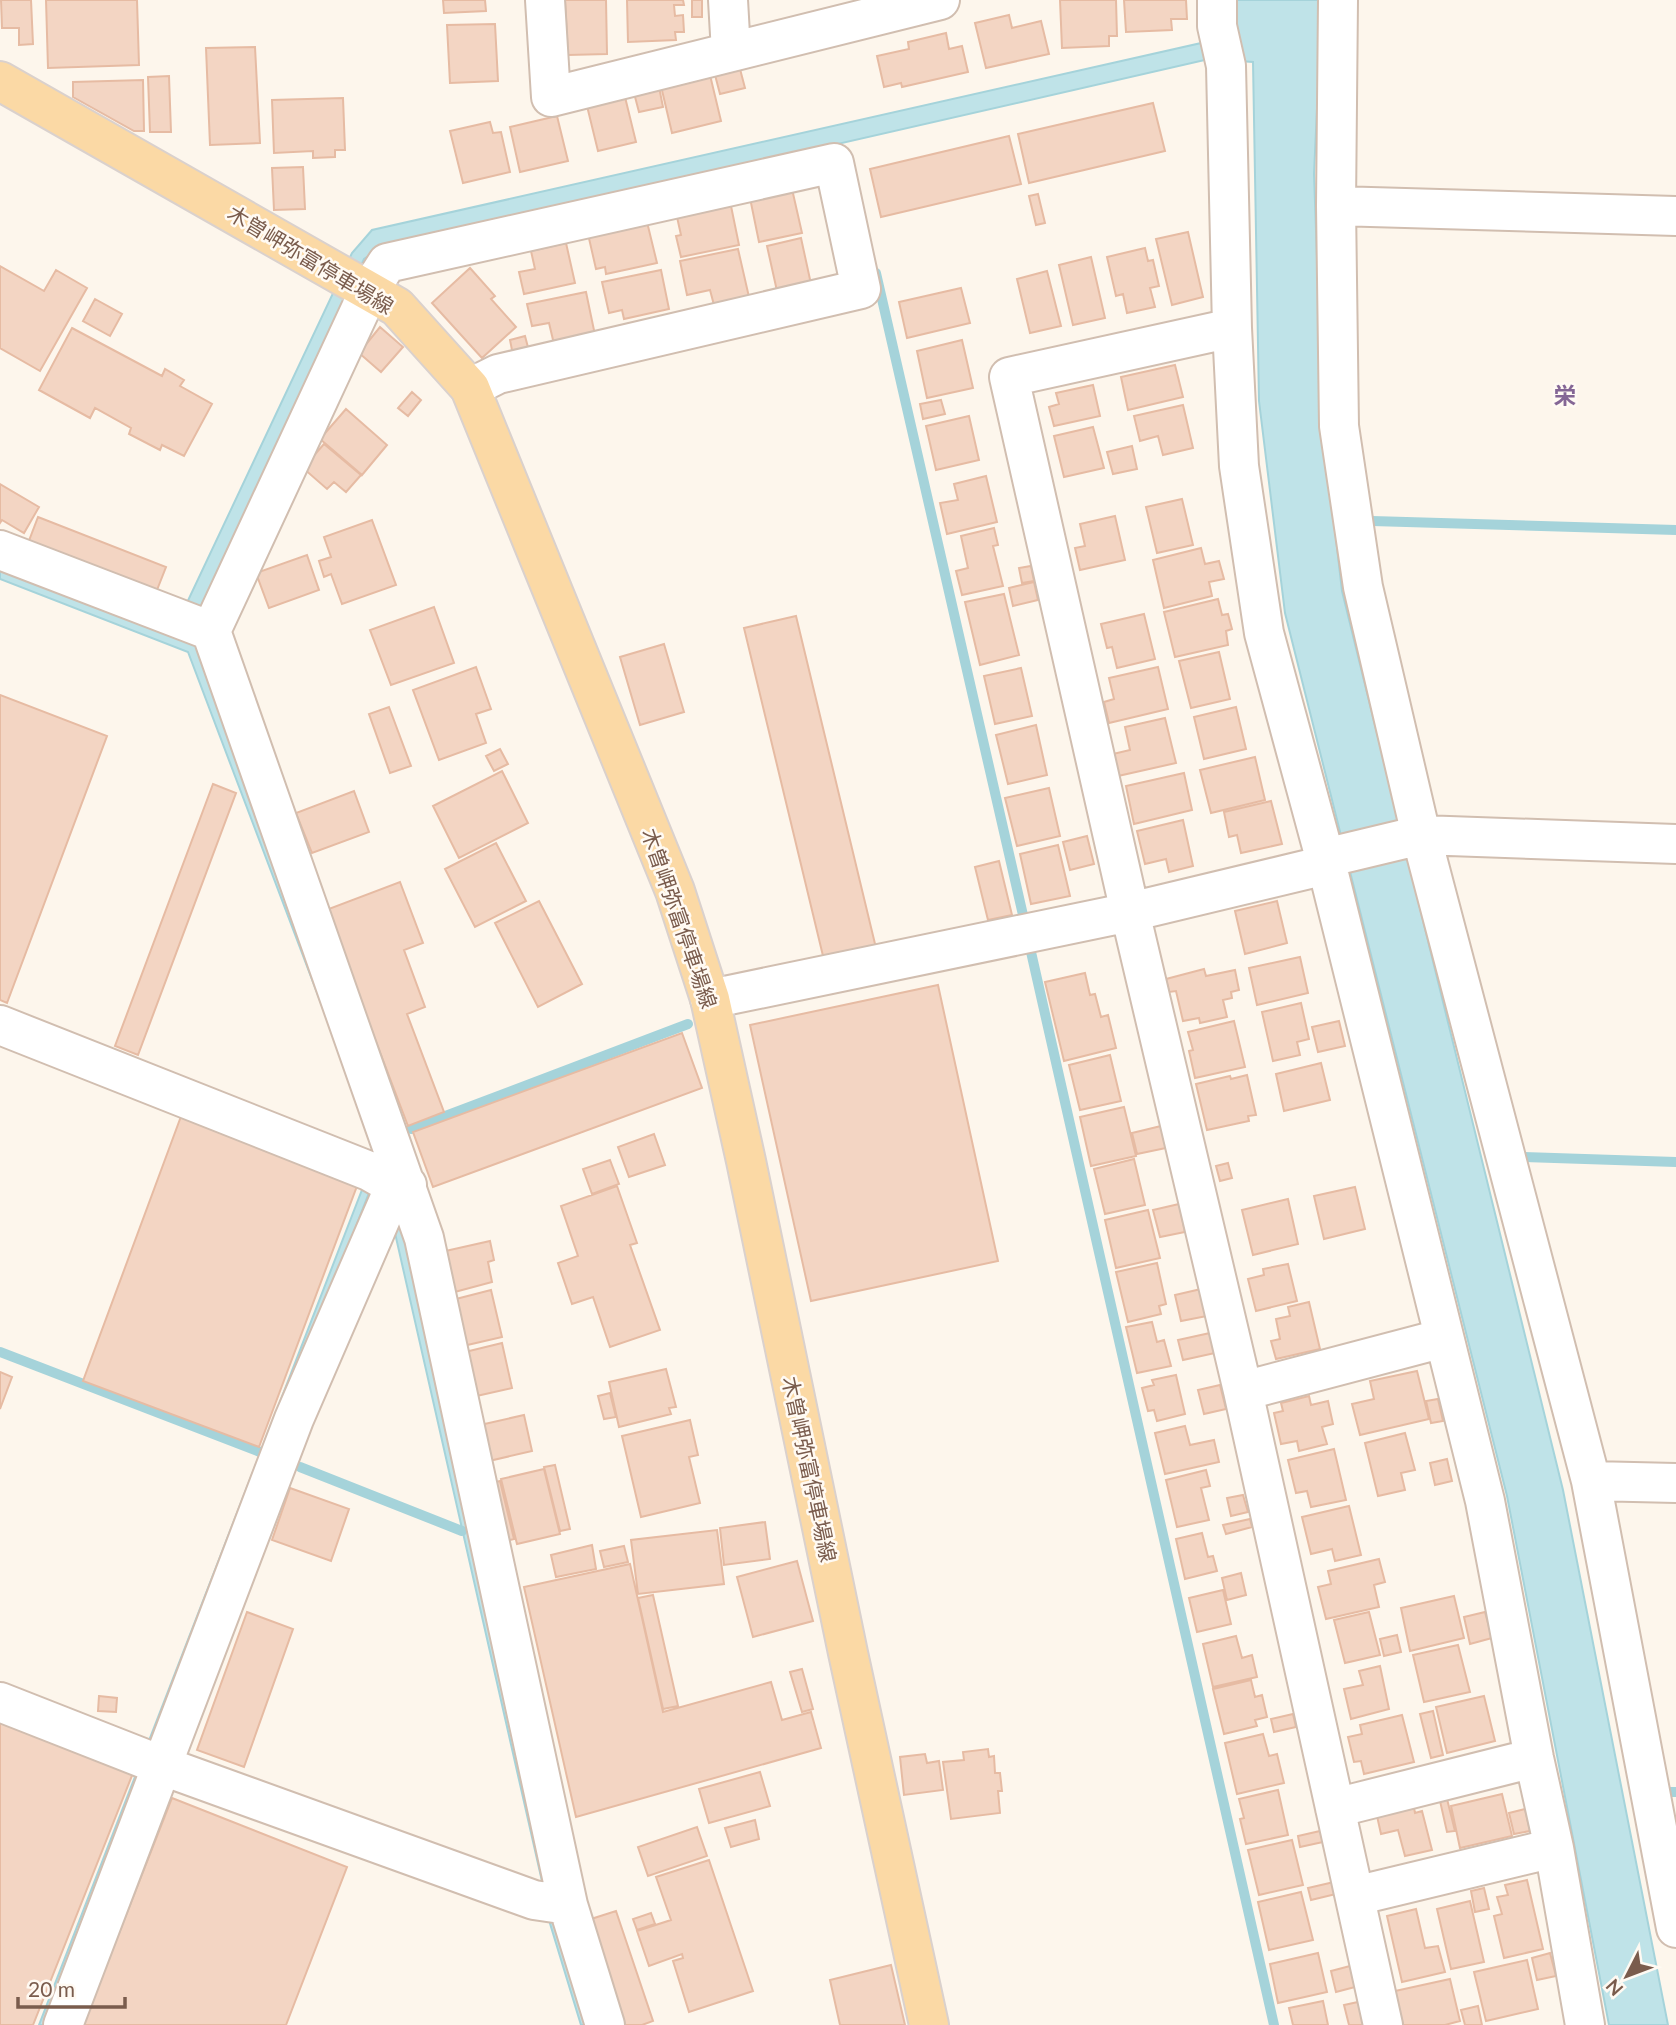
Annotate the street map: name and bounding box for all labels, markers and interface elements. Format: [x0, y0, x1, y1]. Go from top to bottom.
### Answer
street label: 木曽岬弥富停車場線 [224, 200, 398, 318]
district label: 栄 [1554, 381, 1577, 409]
street label: 木曽岬弥富停車場線 [637, 825, 723, 1011]
street label: 木曽岬弥富停車場線 [778, 1374, 842, 1564]
north arrow [1592, 1941, 1662, 2011]
scale bar [18, 1966, 124, 2010]
text: N [1601, 1975, 1627, 2001]
text: 20 m [28, 1976, 75, 2001]

